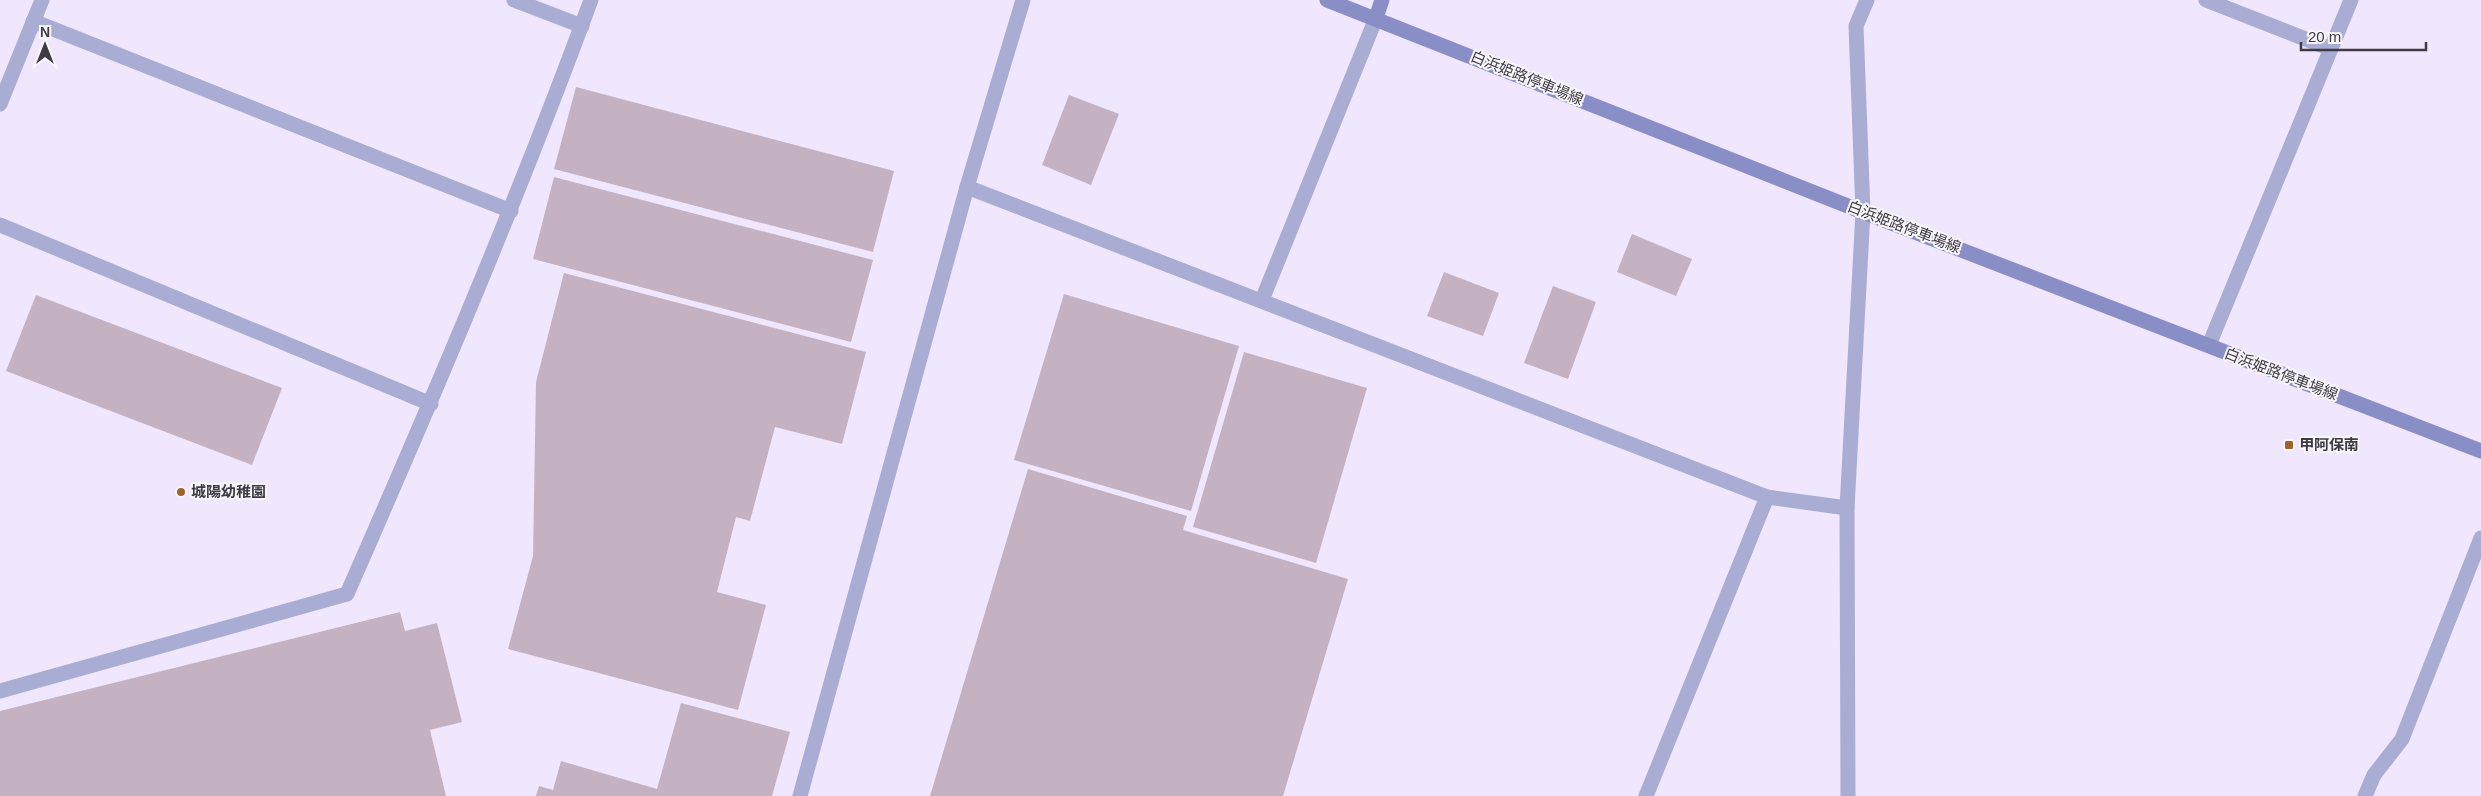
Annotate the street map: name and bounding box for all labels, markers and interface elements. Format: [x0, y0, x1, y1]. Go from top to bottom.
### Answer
north arrow [20, 20, 70, 70]
scale bar [2301, 20, 2426, 52]
text: N [40, 24, 50, 40]
text: 20 m [2308, 28, 2341, 45]
street label: 白浜姫路停車場線 [1468, 47, 1586, 108]
street label: 白浜姫路停車場線 [1845, 197, 1963, 256]
street label: 白浜姫路停車場線 [2222, 344, 2340, 403]
place label: 甲阿保南 [2299, 436, 2359, 453]
marker: 甲阿保南 [2283, 439, 2295, 451]
place label: 城陽幼稚園 [191, 483, 266, 500]
marker: 城陽幼稚園 [175, 486, 187, 498]

